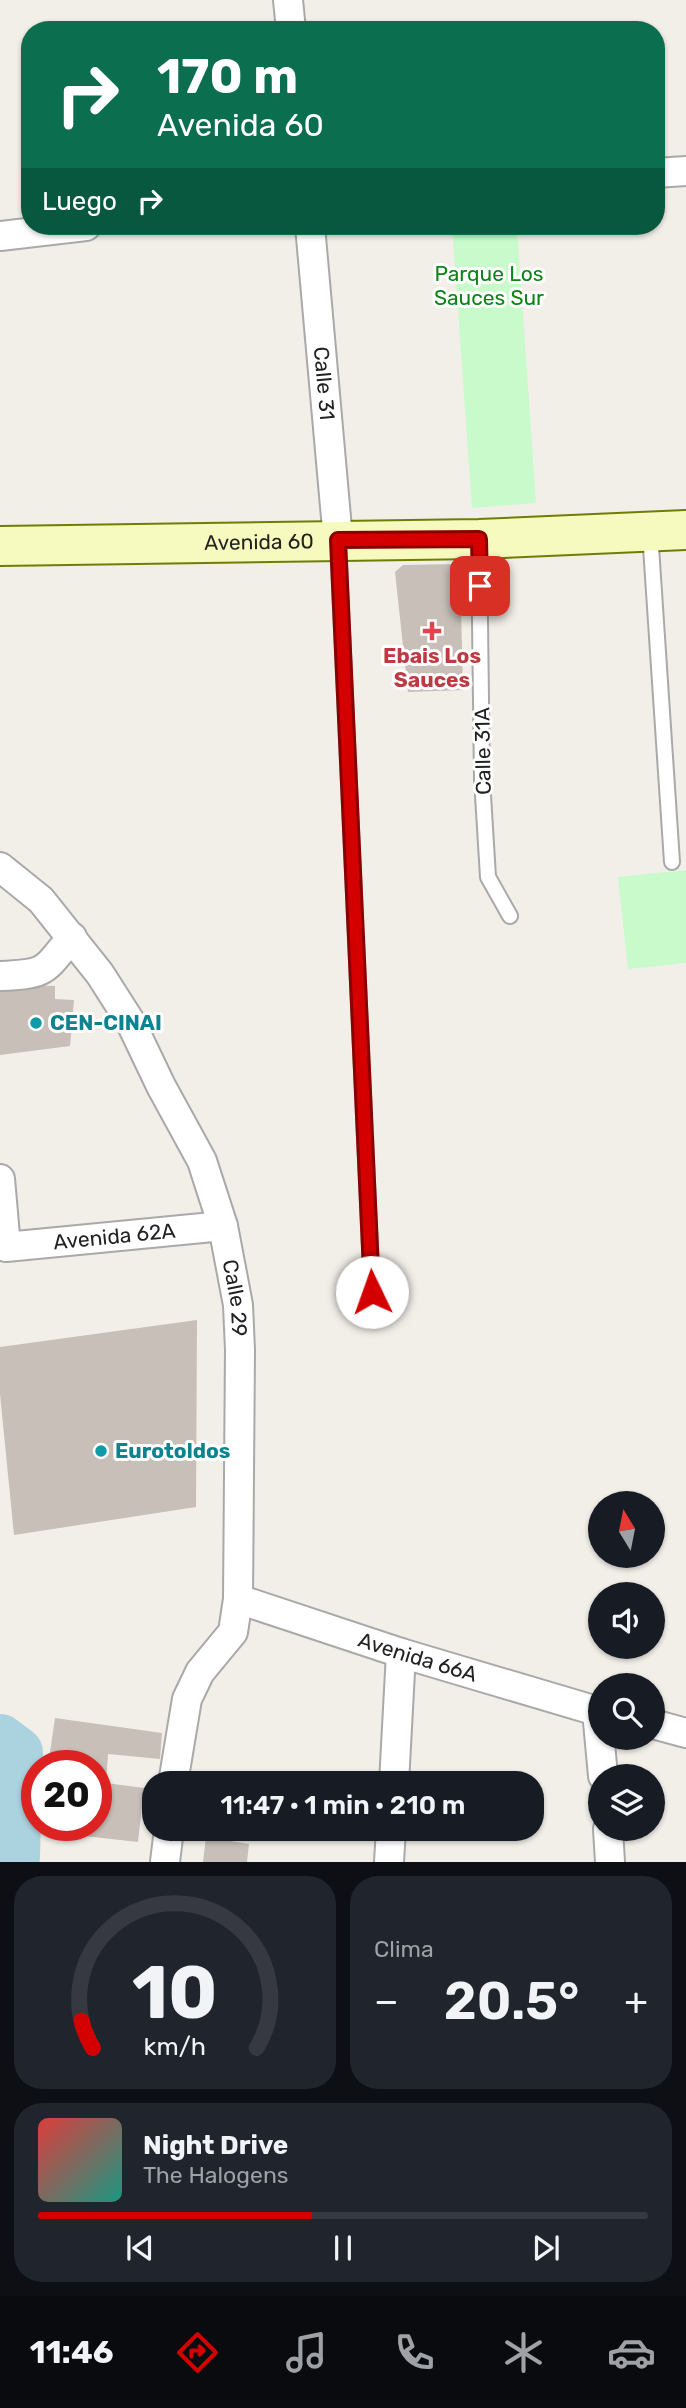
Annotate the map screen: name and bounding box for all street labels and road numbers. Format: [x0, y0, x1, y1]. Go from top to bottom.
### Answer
street label: Calle 31 [309, 345, 340, 421]
street label: Avenida 60 [204, 528, 314, 555]
street label: Calle 31A [469, 707, 496, 795]
street label: Avenida 62A [52, 1218, 176, 1254]
street label: Calle 29 [218, 1257, 252, 1337]
street label: Avenida 66A [355, 1627, 480, 1687]

